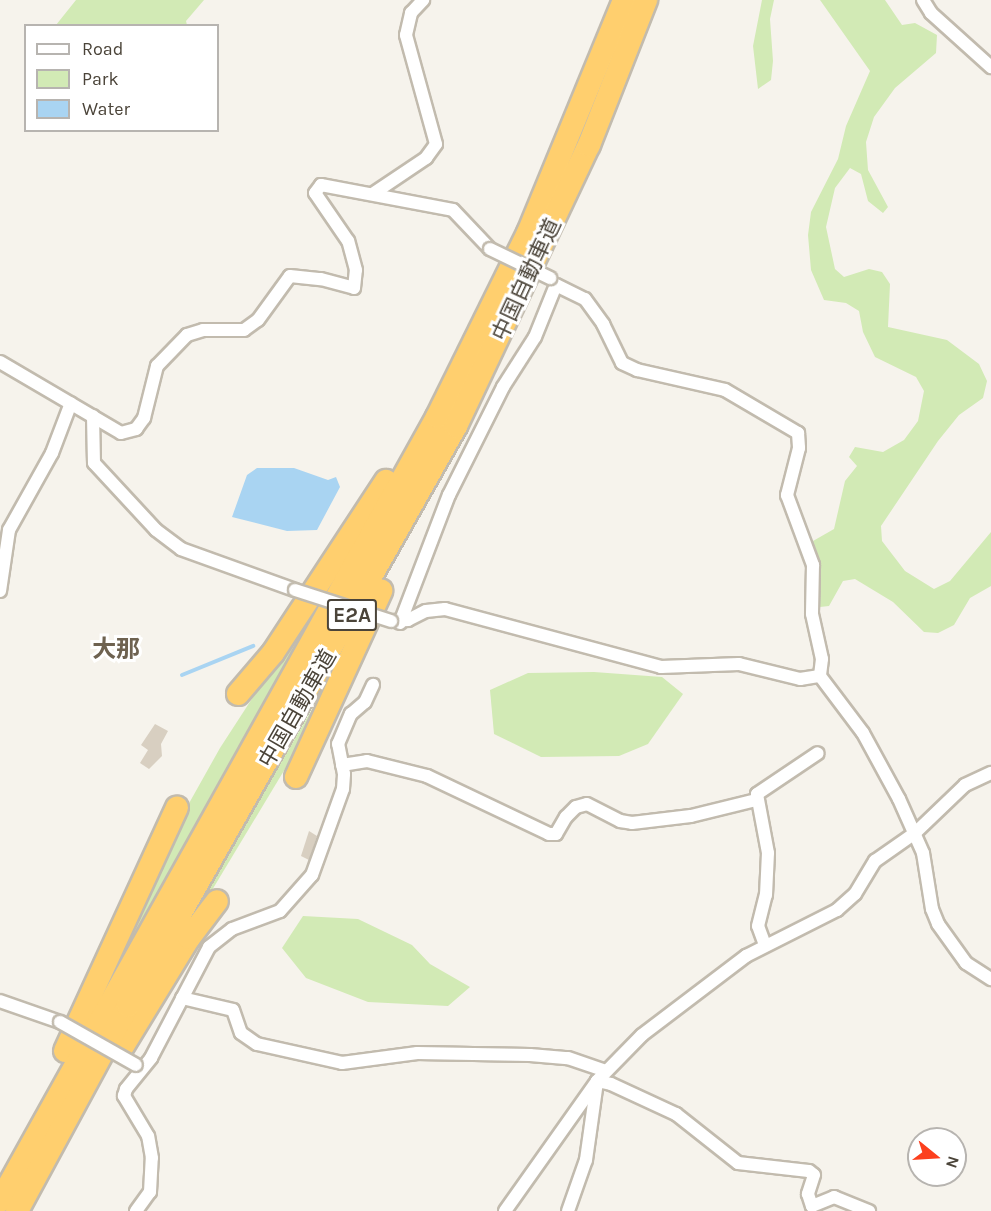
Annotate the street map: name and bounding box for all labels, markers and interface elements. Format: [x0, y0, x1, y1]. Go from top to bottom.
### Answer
legend [24, 24, 219, 132]
text: Road [82, 38, 123, 60]
text: Park [82, 68, 119, 90]
text: Water [82, 98, 130, 120]
street label: 中国自動車道 [487, 215, 567, 345]
road number: E2A [326, 597, 378, 633]
district label: 大那 [92, 636, 140, 664]
street label: 中国自動車道 [254, 645, 342, 773]
north arrow [907, 1127, 967, 1187]
text: N [942, 1154, 964, 1170]

